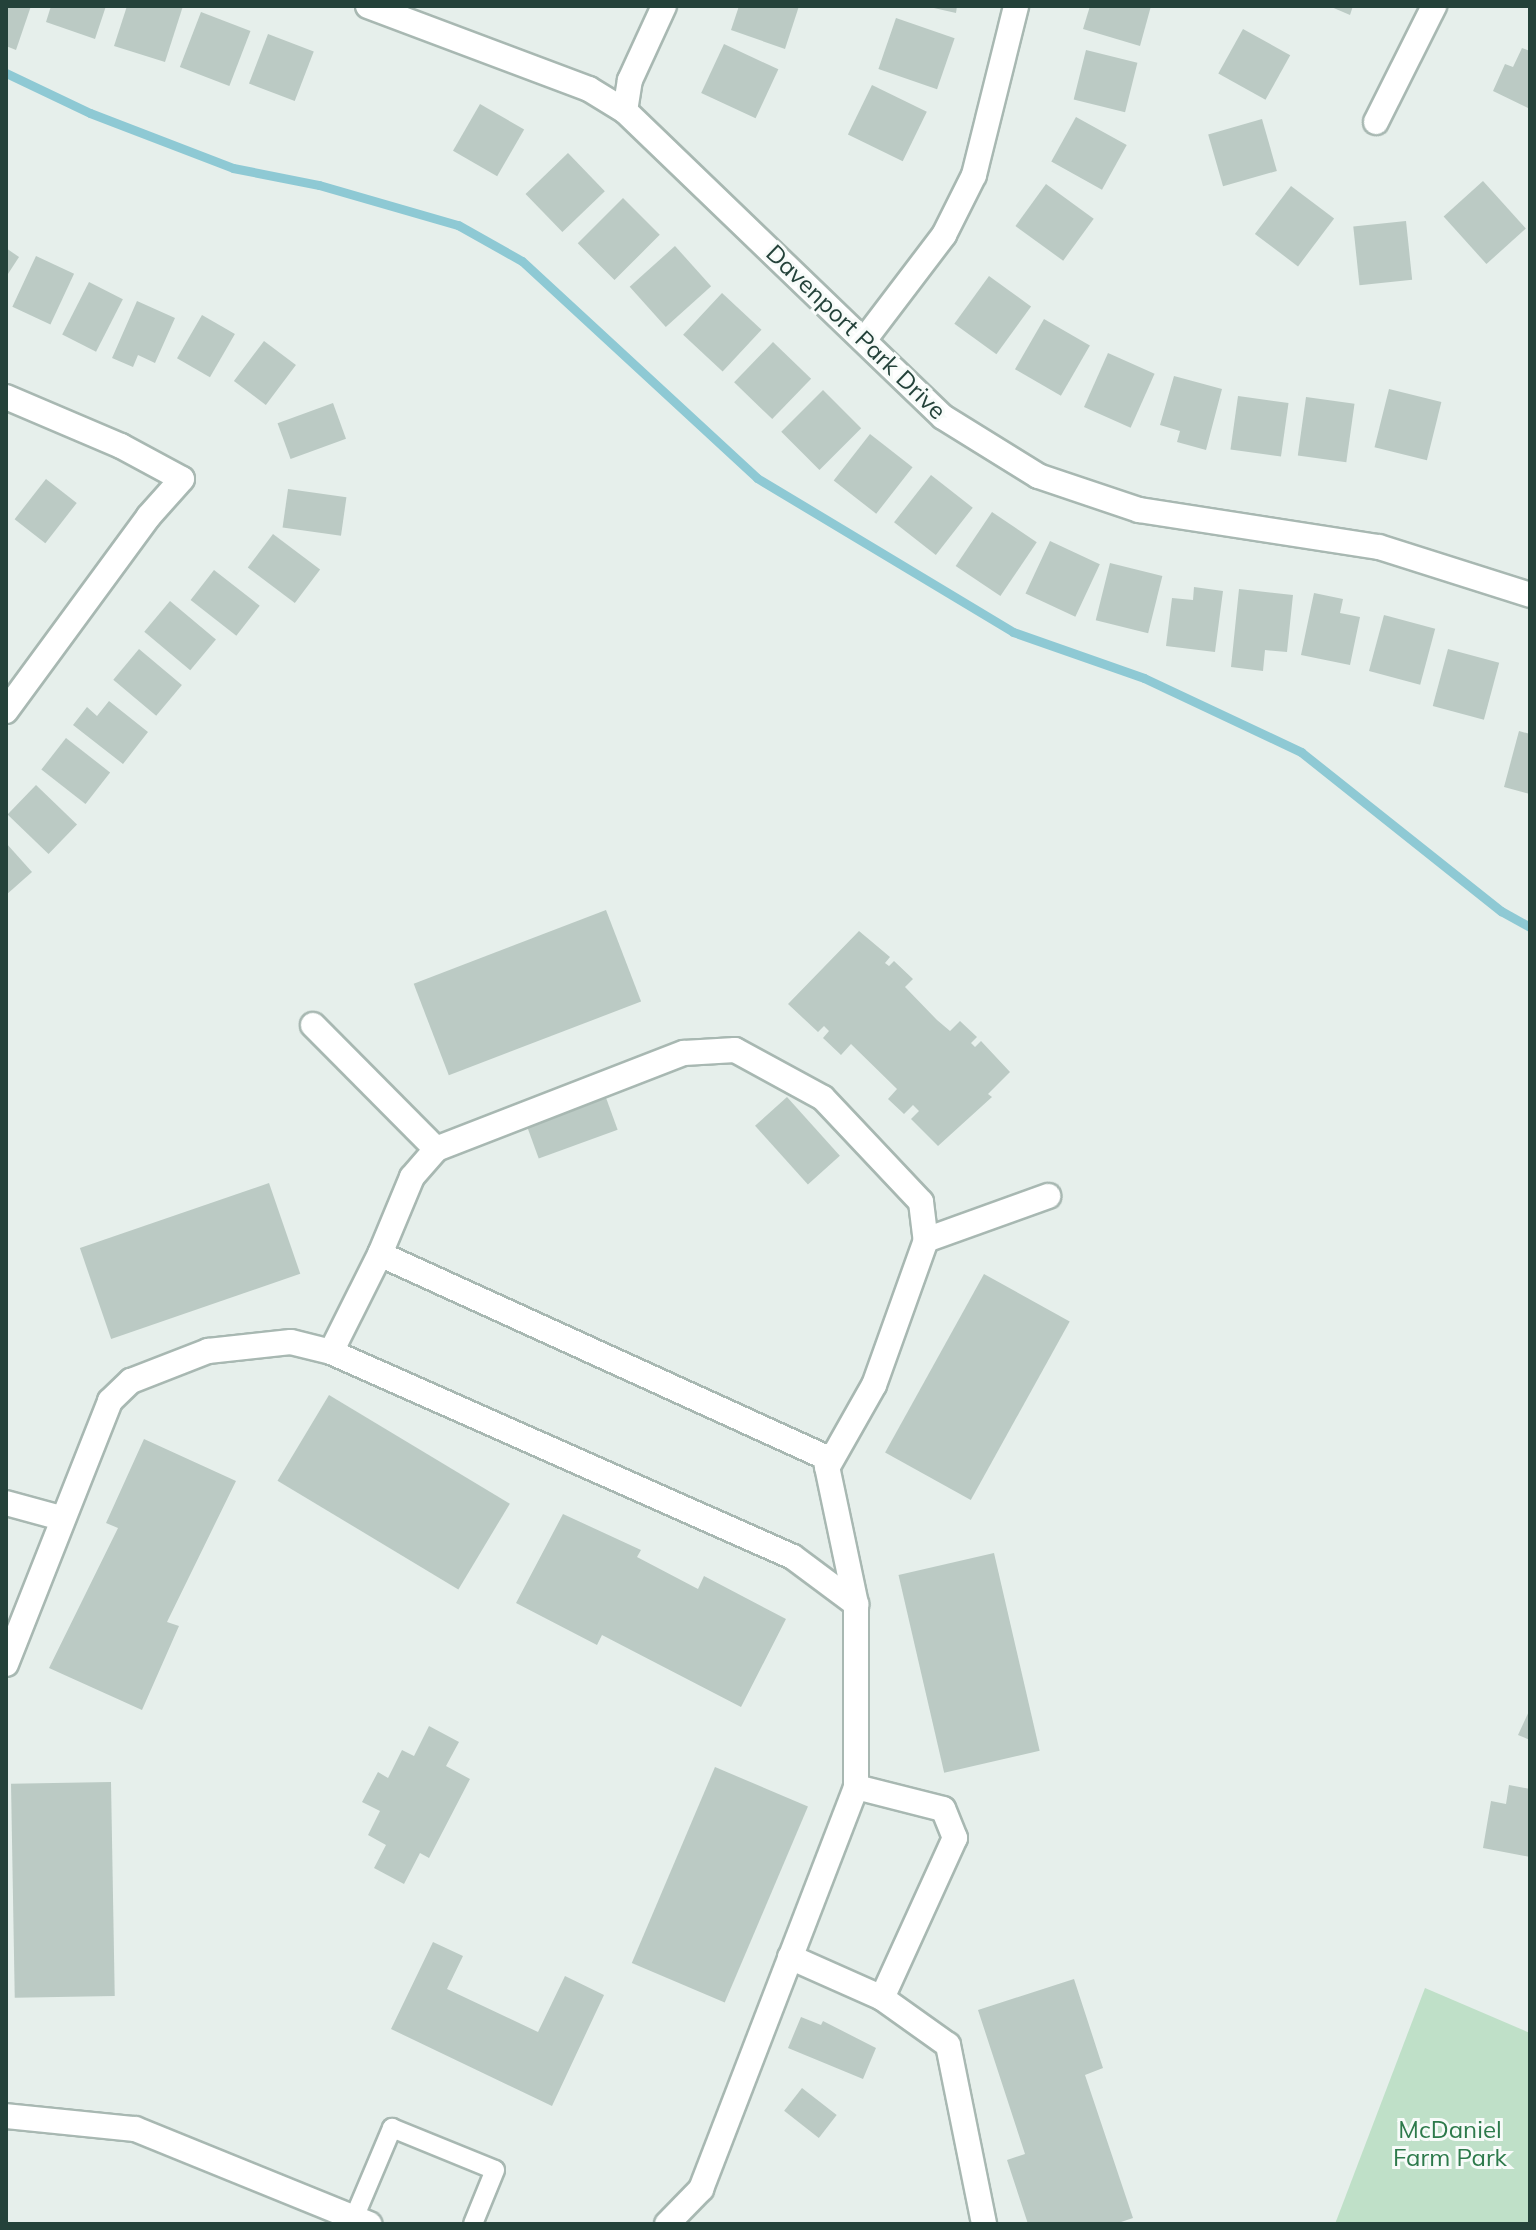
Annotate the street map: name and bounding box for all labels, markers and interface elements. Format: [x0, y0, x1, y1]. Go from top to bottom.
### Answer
street label: Davenport Park Drive [760, 239, 952, 425]
park label: McDaniel Farm Park [1393, 2116, 1507, 2172]

